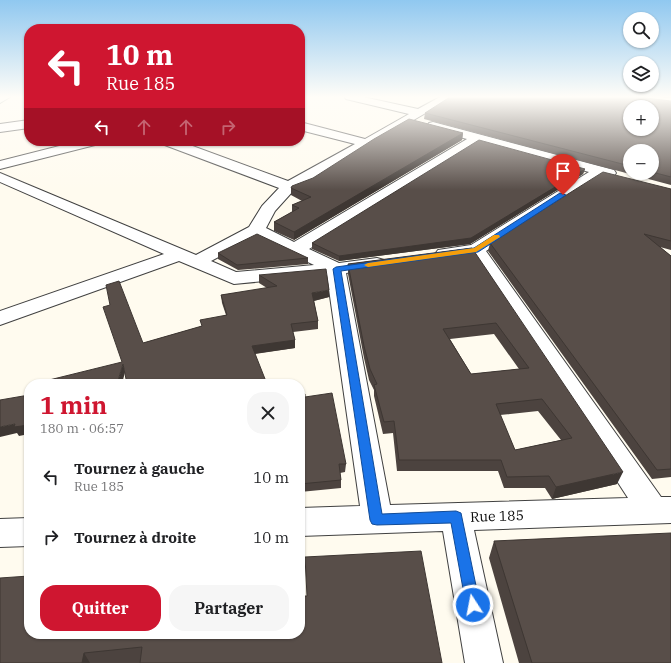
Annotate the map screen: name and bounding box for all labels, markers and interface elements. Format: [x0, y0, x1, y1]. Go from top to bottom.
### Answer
map controls [623, 12, 659, 180]
button: search [623, 12, 659, 48]
text: 10 m [106, 36, 173, 73]
icon: left [40, 40, 92, 92]
button: layers [623, 56, 659, 92]
text: Rue 185 [106, 72, 175, 95]
button: + [623, 100, 659, 136]
icon: left [91, 116, 113, 138]
icon: ahead [133, 116, 155, 138]
icon: ahead [175, 116, 197, 138]
icon: right [217, 116, 239, 138]
button: − [623, 144, 659, 180]
pin [546, 154, 580, 195]
icon: arrive [552, 160, 574, 182]
text: 1 min [40, 389, 107, 421]
button: close [247, 392, 289, 434]
text: 180 m · 06:57 [40, 420, 124, 437]
text: Tournez à gauche [74, 459, 205, 478]
icon: left [40, 466, 62, 488]
text: 10 m [253, 468, 289, 487]
text: Rue 185 [74, 478, 124, 495]
street label: Rue 185 [470, 506, 524, 526]
icon: right [40, 526, 62, 548]
text: Tournez à droite [74, 528, 196, 547]
text: 10 m [253, 528, 289, 547]
position arrow [452, 584, 494, 626]
button: Quitter [40, 585, 161, 631]
button: Partager [169, 585, 289, 631]

